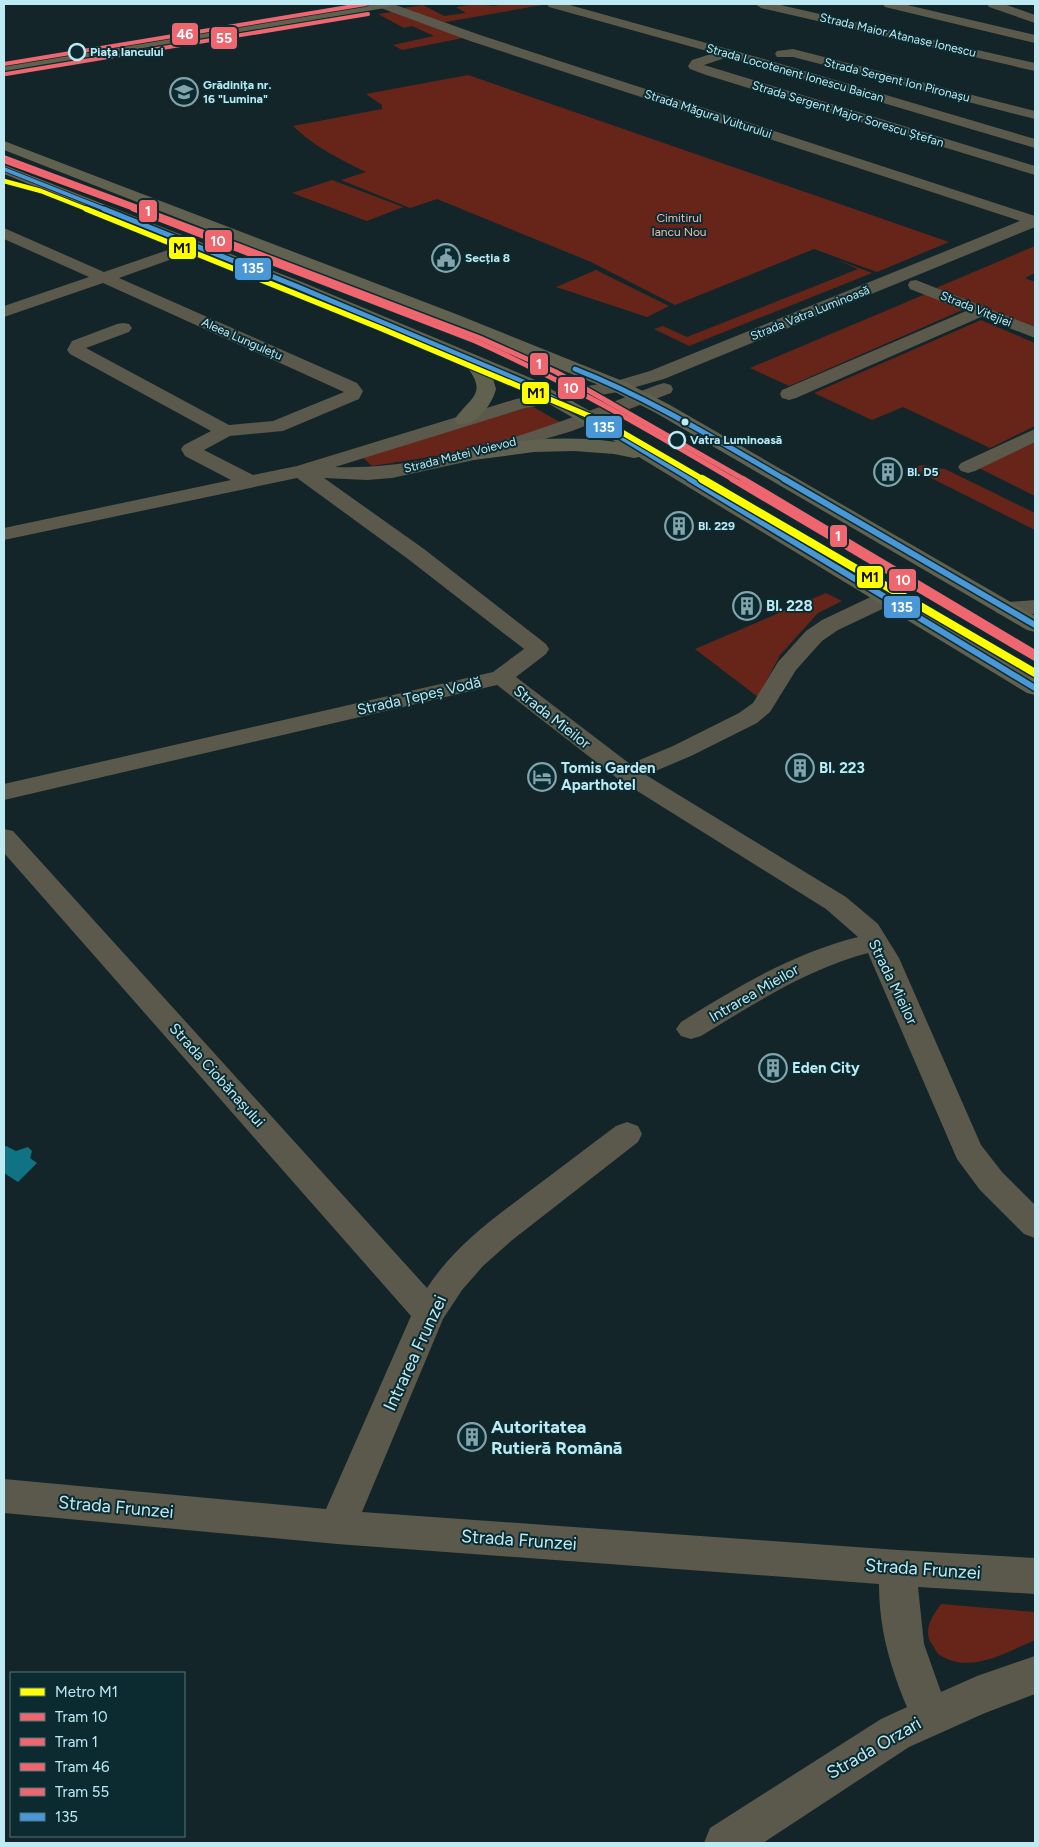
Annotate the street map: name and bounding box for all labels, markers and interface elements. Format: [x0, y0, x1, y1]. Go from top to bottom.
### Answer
street label: Strada Maior Atanase Ionescu [818, 10, 978, 60]
line badge: 46 [171, 22, 199, 46]
text: 46 [177, 26, 193, 43]
line badge: 55 [210, 26, 238, 50]
text: 55 [216, 30, 232, 47]
street label: Strada Locotenent Ionescu Baican [705, 41, 886, 105]
marker: Piața Iancului [68, 43, 86, 61]
place label: Piața Iancului [90, 45, 164, 59]
street label: Strada Sergent Ion Pironașu [823, 55, 971, 105]
school or university icon: Grădinița nr. 16 "Lumina" [169, 77, 199, 107]
place label: Grădinița nr. 16 "Lumina" [203, 78, 271, 106]
street label: Strada Sergent Major Sorescu Ștefan [750, 78, 946, 150]
street label: Strada Măgura Vulturului [643, 87, 773, 141]
line badge: 1 [138, 199, 158, 223]
text: 1 [145, 203, 151, 220]
park label: Cimitirul Iancu Nou [651, 211, 707, 239]
line badge: 10 [204, 229, 233, 253]
text: 10 [211, 233, 225, 250]
line badge: M1 [168, 236, 197, 260]
text: M1 [173, 240, 191, 257]
public building icon: Secția 8 [431, 243, 461, 273]
place label: Secția 8 [465, 251, 510, 265]
line badge: 135 [234, 257, 272, 281]
text: 135 [242, 260, 264, 277]
street label: Strada Vatra Luminoasă [748, 283, 872, 343]
street label: Strada Vitejiei [938, 288, 1014, 330]
street label: Aleea Lungulețu [200, 315, 284, 363]
line badge: 1 [529, 352, 549, 376]
text: 1 [536, 356, 542, 373]
line badge: 10 [557, 376, 586, 400]
text: 10 [564, 380, 578, 397]
line badge: M1 [521, 381, 550, 405]
text: M1 [527, 385, 545, 402]
line badge: 135 [585, 415, 623, 439]
unlabelled marker [680, 417, 690, 427]
text: 135 [593, 419, 615, 436]
marker: Vatra Luminoasă [668, 431, 686, 449]
place label: Vatra Luminoasă [690, 433, 782, 447]
street label: Strada Matei Voievod [402, 434, 518, 476]
building icon: Bl. D5 [873, 457, 903, 487]
place label: Bl. D5 [907, 465, 939, 479]
building icon: Bl. 229 [664, 511, 694, 541]
place label: Bl. 229 [698, 519, 735, 533]
line badge: 1 [829, 524, 848, 548]
text: 1 [835, 528, 841, 545]
line badge: M1 [856, 565, 884, 589]
line badge: 10 [888, 568, 917, 592]
text: M1 [861, 569, 879, 586]
text: 10 [896, 572, 910, 589]
building icon: Bl. 228 [732, 591, 762, 621]
line badge: 135 [883, 595, 921, 619]
place label: Bl. 228 [766, 597, 813, 615]
text: 135 [891, 599, 913, 616]
street label: Strada Țepeș Vodă [355, 673, 483, 719]
street label: Strada Mieilor [510, 681, 594, 753]
building icon: Bl. 223 [785, 753, 815, 783]
place label: Tomis Garden Aparthotel [561, 759, 656, 794]
place label: Bl. 223 [819, 759, 865, 777]
hotel icon: Tomis Garden Aparthotel [527, 762, 557, 792]
street label: Strada Mieilor [865, 936, 921, 1028]
street label: Intrarea Mieilor [706, 960, 802, 1026]
street label: Strada Ciobănașului [166, 1019, 268, 1131]
building icon: Eden City [758, 1053, 788, 1083]
place label: Eden City [792, 1059, 860, 1077]
street label: Intrarea Frunzei [379, 1292, 451, 1414]
place label: Autoritatea Rutieră Română [491, 1416, 622, 1459]
building icon: Autoritatea Rutieră Română [457, 1422, 487, 1452]
street label: Strada Frunzei [57, 1491, 175, 1523]
street label: Strada Frunzei [460, 1525, 578, 1555]
street label: Strada Frunzei [864, 1554, 982, 1584]
legend [10, 1672, 185, 1837]
text: Metro M1 [55, 1683, 118, 1701]
text: Tram 10 [55, 1708, 108, 1726]
street label: Strada Orzari [823, 1712, 925, 1784]
text: Tram 1 [55, 1733, 98, 1751]
text: Tram 46 [55, 1758, 110, 1776]
text: Tram 55 [55, 1783, 109, 1801]
text: 135 [55, 1808, 78, 1826]

